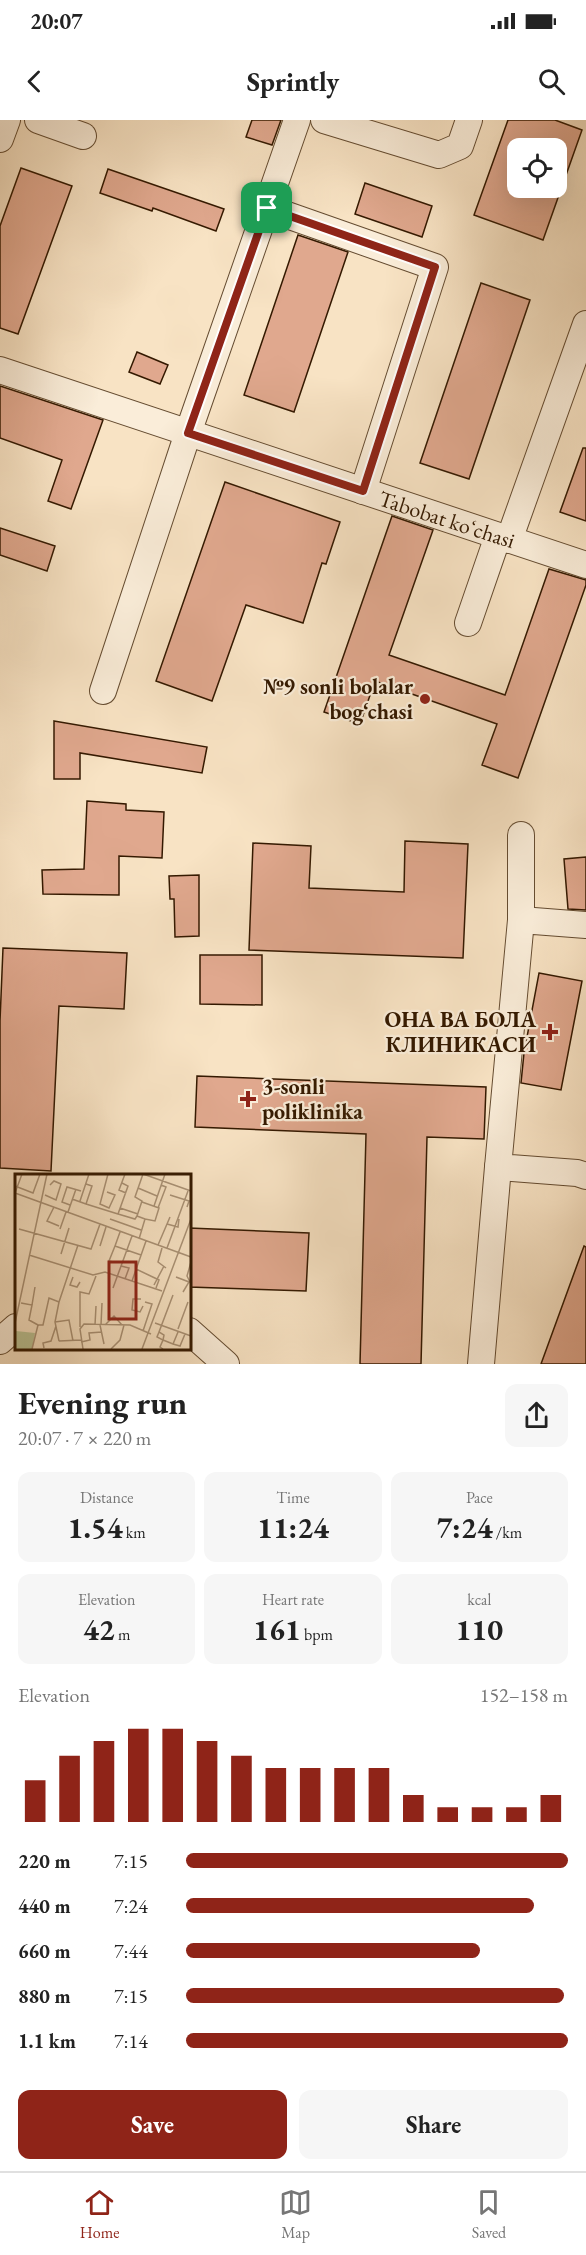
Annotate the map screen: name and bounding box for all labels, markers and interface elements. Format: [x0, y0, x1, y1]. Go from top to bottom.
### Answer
text: 20:07 [30, 7, 83, 36]
text: Sprintly [247, 64, 339, 99]
icon: back [18, 65, 51, 98]
icon: search [535, 65, 568, 98]
map controls [507, 138, 567, 198]
button: locate [507, 138, 567, 198]
pin [241, 182, 292, 233]
icon: arrive [250, 191, 283, 224]
street label: Tabobat koʻchasi [375, 484, 519, 555]
place label: №9 sonli bolalar bog‘chasi [263, 672, 414, 726]
marker: №9 sonli bolalar bog‘chasi [418, 692, 432, 706]
place label: ОНА ВА БОЛА КЛИНИКАСИ [385, 1005, 536, 1059]
marker: ОНА ВА БОЛА КЛИНИКАСИ [541, 1023, 559, 1041]
place label: 3-sonli poliklinika [262, 1072, 363, 1126]
marker: 3-sonli poliklinika [239, 1090, 257, 1108]
inset map [15, 1174, 190, 1349]
text: Evening run [18, 1381, 187, 1424]
button: share [505, 1384, 568, 1447]
text: 20:07 · 7 × 220 m [18, 1425, 151, 1451]
text: Distance [80, 1487, 133, 1508]
text: Time [276, 1487, 310, 1508]
text: Pace [466, 1487, 493, 1508]
text: 1.54 [68, 1508, 123, 1547]
text: 11:24 [257, 1508, 329, 1547]
text: 7:24 [437, 1508, 493, 1547]
text: km [123, 1522, 146, 1543]
text: /km [493, 1522, 522, 1543]
text: Elevation [78, 1589, 135, 1610]
text: Heart rate [262, 1589, 324, 1610]
text: kcal [467, 1589, 491, 1610]
text: 42 [83, 1610, 115, 1649]
text: 161 [253, 1610, 301, 1649]
text: 110 [456, 1610, 503, 1649]
text: m [115, 1624, 130, 1645]
text: bpm [301, 1624, 333, 1645]
text: Elevation [18, 1682, 90, 1708]
text: 152–158 m [480, 1682, 568, 1708]
text: 220 m [18, 1848, 71, 1874]
text: 7:15 [114, 1848, 148, 1874]
text: 440 m [18, 1893, 71, 1919]
text: 7:24 [114, 1893, 148, 1919]
text: 660 m [18, 1938, 71, 1964]
text: 7:44 [114, 1938, 148, 1964]
text: 880 m [18, 1983, 71, 2009]
text: 7:15 [114, 1983, 148, 2009]
text: 1.1 km [18, 2028, 76, 2054]
text: 7:14 [114, 2028, 148, 2054]
button: Save [18, 2090, 287, 2159]
button: Share [299, 2090, 568, 2159]
tab: Home [80, 2186, 119, 2243]
tab: Map [279, 2186, 312, 2243]
tab: Saved [472, 2186, 506, 2243]

